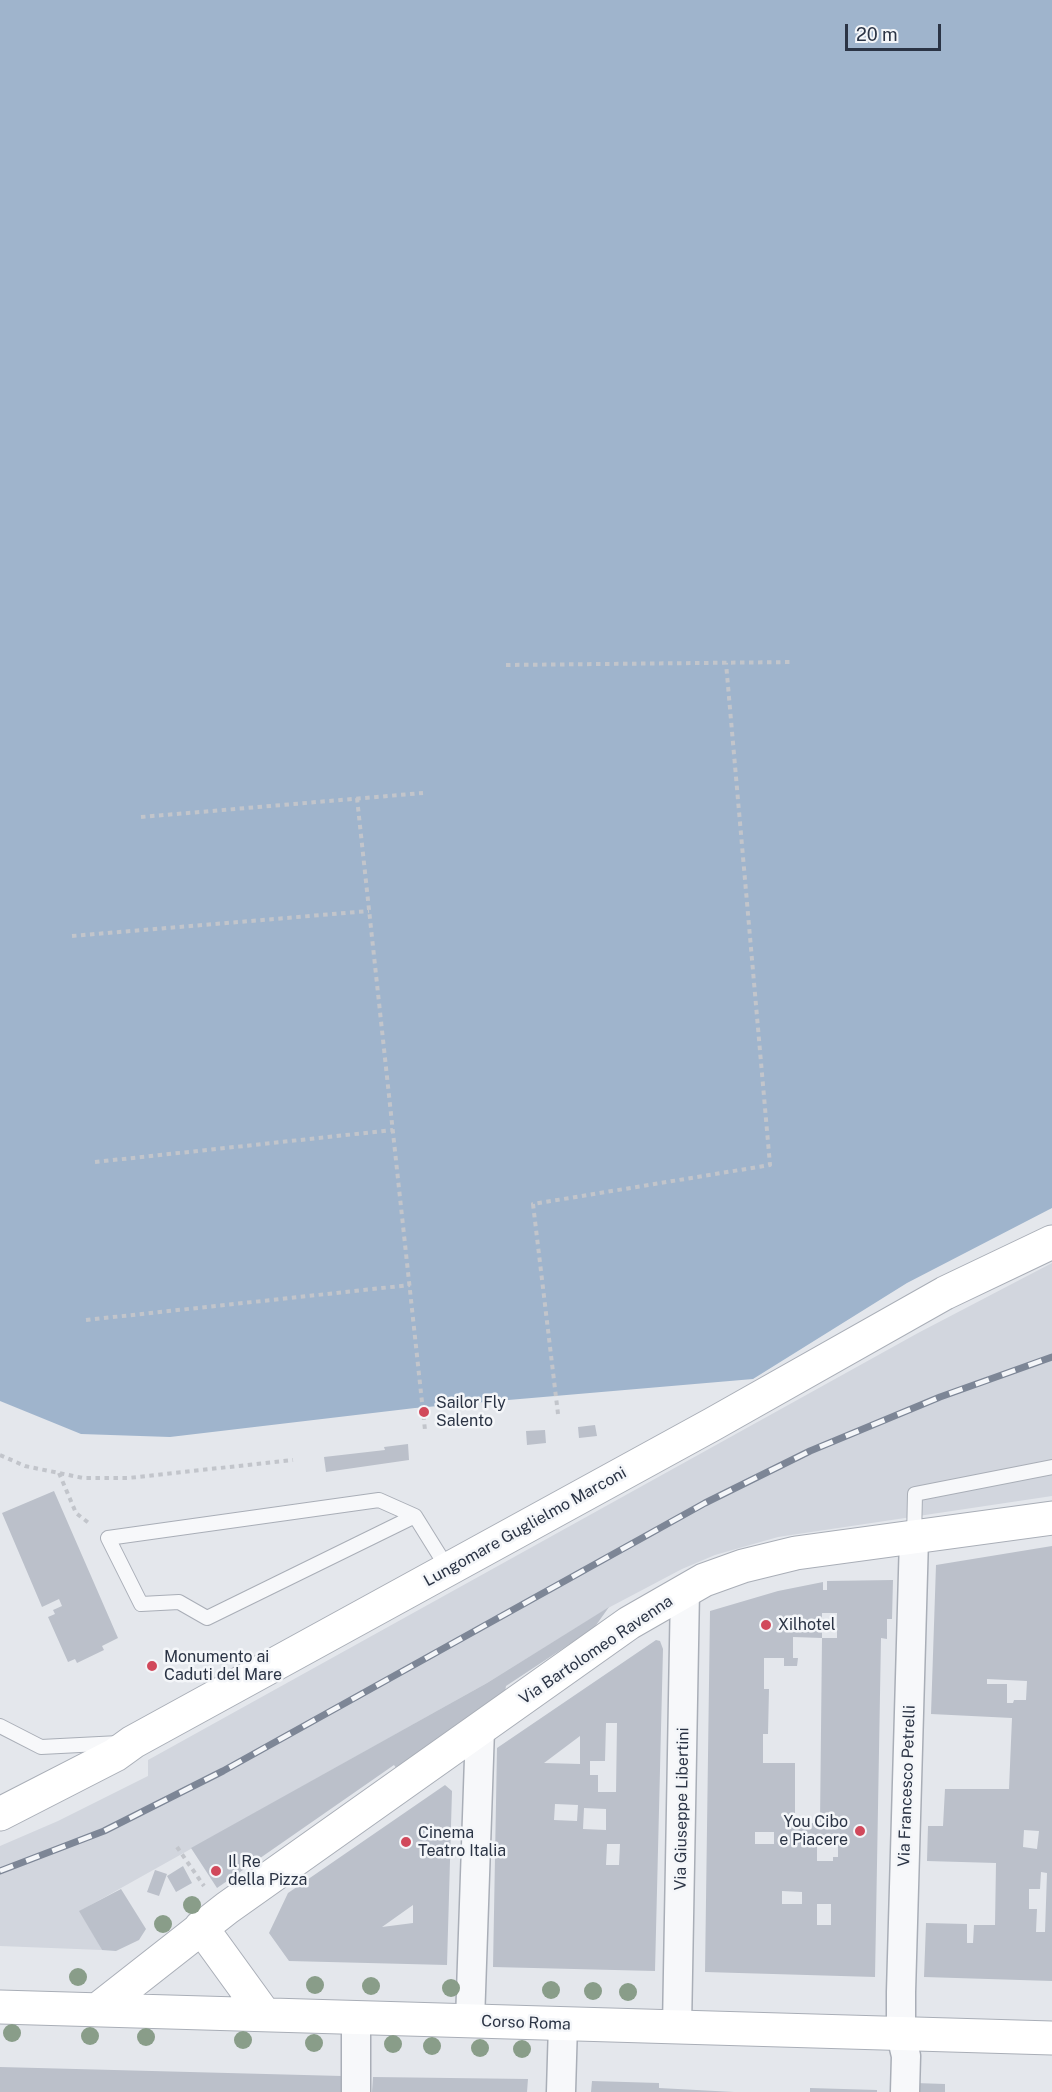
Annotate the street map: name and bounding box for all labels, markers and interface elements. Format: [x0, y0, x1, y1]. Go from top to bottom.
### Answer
scale bar [848, 12, 944, 50]
text: 20 m [856, 24, 898, 45]
place label: Sailor Fly Salento [436, 1393, 506, 1431]
marker: Sailor Fly Salento [417, 1405, 431, 1419]
street label: Lungomare Guglielmo Marconi [420, 1463, 630, 1591]
street label: Via Bartolomeo Ravenna [516, 1591, 676, 1709]
place label: Xilhotel [778, 1615, 836, 1635]
marker: Xilhotel [759, 1618, 773, 1632]
place label: Monumento ai Caduti del Mare [164, 1647, 282, 1685]
marker: Monumento ai Caduti del Mare [145, 1659, 159, 1673]
street label: Via Francesco Petrelli [895, 1705, 919, 1867]
street label: Via Giuseppe Libertini [671, 1727, 693, 1891]
place label: You Cibo e Piacere [779, 1812, 848, 1850]
place label: Cinema Teatro Italia [418, 1823, 506, 1861]
marker: You Cibo e Piacere [853, 1824, 867, 1838]
marker: Cinema Teatro Italia [399, 1835, 413, 1849]
place label: Il Re della Pizza [228, 1852, 307, 1890]
marker: Il Re della Pizza [209, 1864, 223, 1878]
street label: Corso Roma [481, 2012, 571, 2034]

